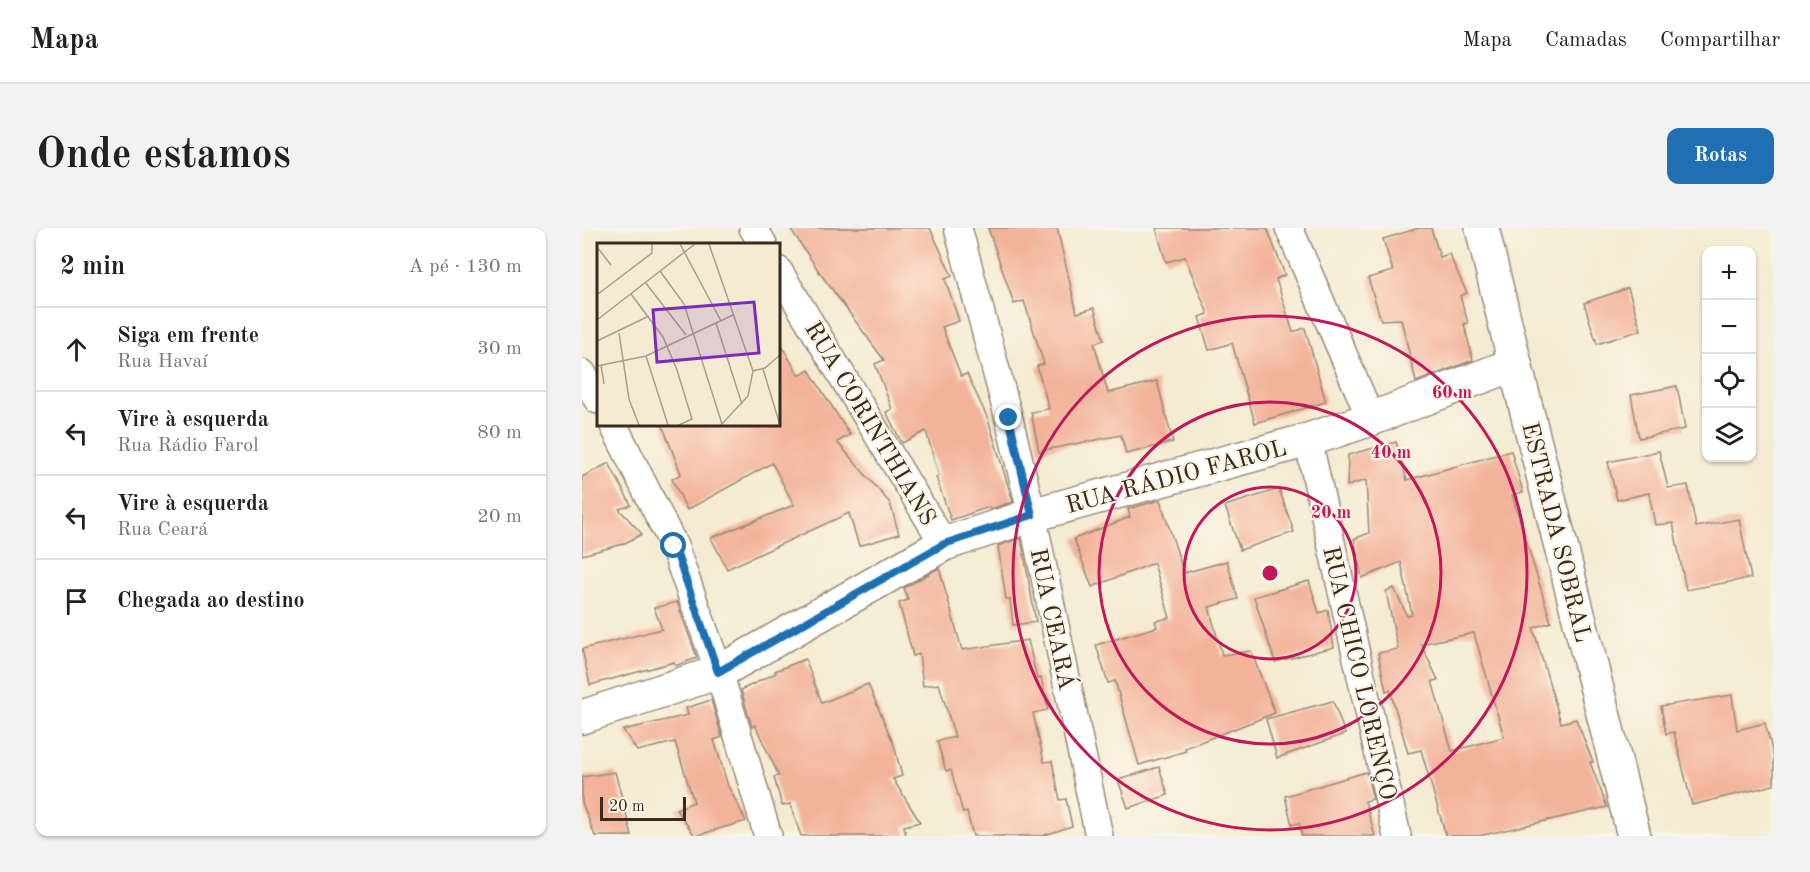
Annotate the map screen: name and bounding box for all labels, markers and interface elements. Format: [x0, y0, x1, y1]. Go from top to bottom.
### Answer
text: Mapa [30, 27, 99, 55]
text: Mapa [1463, 30, 1512, 51]
text: Camadas [1545, 30, 1627, 51]
text: Compartilhar [1660, 30, 1780, 51]
button: Rotas [1667, 128, 1774, 184]
text: Onde estamos [36, 135, 291, 177]
inset map [597, 243, 780, 426]
map controls [1702, 246, 1756, 462]
button: + [1702, 246, 1756, 300]
text: 2 min [60, 254, 125, 280]
text: A pé · 130 m [408, 257, 522, 277]
button: − [1702, 300, 1756, 354]
street label: RUA CORINTHIANS [799, 318, 940, 530]
text: Siga em frente [117, 325, 259, 347]
icon: ahead [60, 333, 93, 366]
text: 30 m [477, 339, 522, 359]
text: Rua Havaí [117, 352, 208, 372]
button: locate [1702, 354, 1756, 408]
text: 60 m [1432, 384, 1472, 402]
route end [995, 404, 1021, 430]
button: layers [1702, 408, 1756, 462]
text: Vire à esquerda [117, 409, 269, 431]
icon: left [60, 417, 93, 450]
street label: ESTRADA SOBRAL [1516, 420, 1594, 645]
text: 80 m [477, 423, 522, 443]
street label: RUA RÁDIO FAROL [1062, 433, 1290, 519]
text: Rua Rádio Farol [117, 436, 259, 456]
text: 40 m [1371, 444, 1411, 462]
text: Vire à esquerda [117, 493, 269, 515]
icon: left [60, 501, 93, 534]
text: 20 m [1311, 504, 1351, 522]
text: 20 m [477, 507, 522, 527]
text: Rua Ceará [117, 520, 208, 540]
route start [660, 532, 686, 558]
street label: RUA CHICO LORENÇO [1317, 544, 1399, 803]
street label: RUA CEARÁ [1024, 546, 1082, 692]
centre of rings [1260, 563, 1280, 583]
icon: arrive [60, 585, 93, 618]
text: Chegada ao destino [117, 590, 305, 612]
scale bar [600, 794, 686, 822]
text: 20 m [609, 799, 645, 815]

